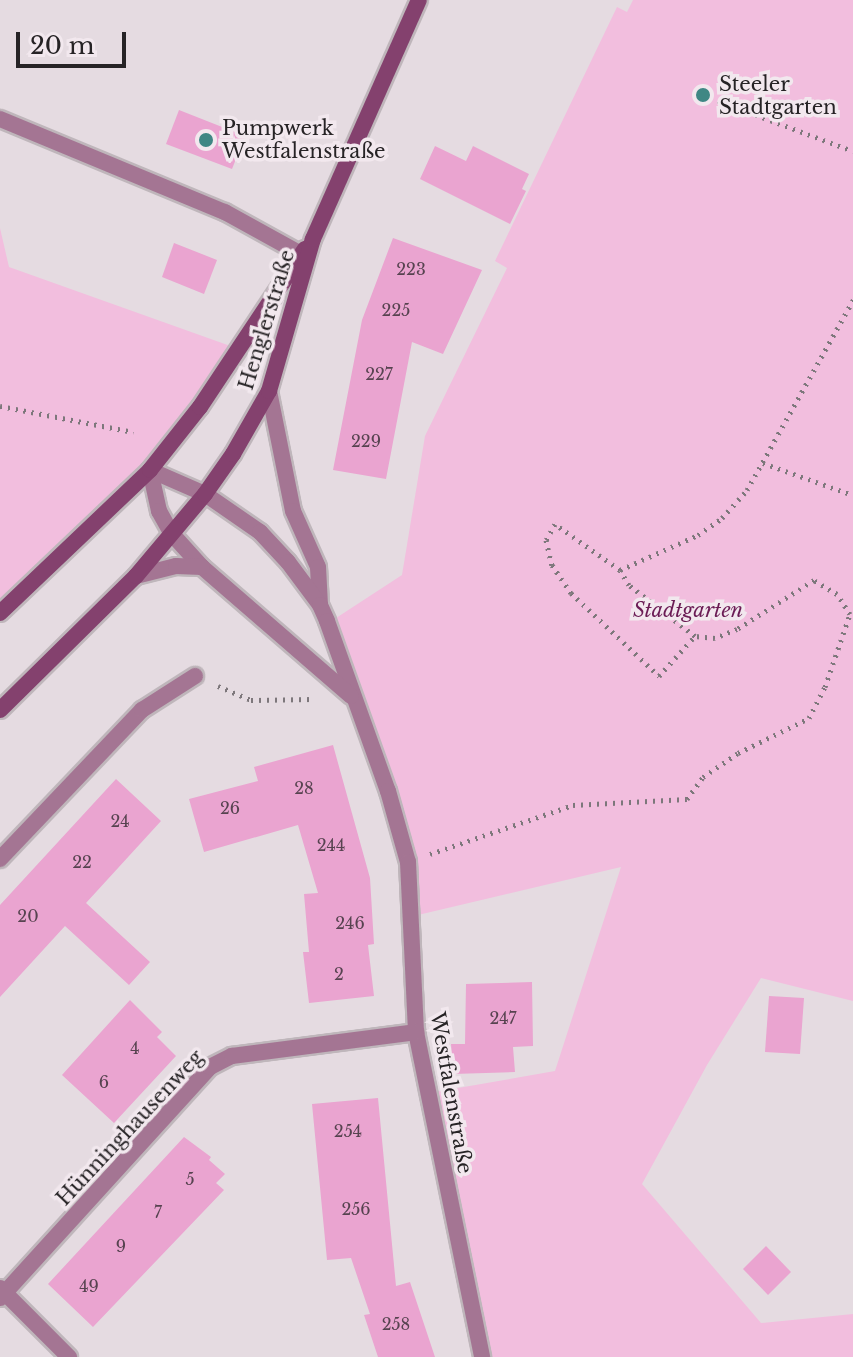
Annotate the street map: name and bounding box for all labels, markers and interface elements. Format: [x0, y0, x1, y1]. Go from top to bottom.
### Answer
scale bar [20, 16, 130, 66]
text: 20 m [30, 31, 95, 60]
place label: Steeler Stadtgarten [719, 72, 837, 119]
marker: Steeler Stadtgarten [694, 86, 712, 104]
place label: Pumpwerk Westfalenstraße [222, 116, 386, 163]
marker: Pumpwerk Westfalenstraße [197, 131, 215, 149]
street label: Henglerstraße [234, 247, 300, 393]
house number: 223 [396, 259, 426, 279]
house number: 225 [382, 300, 410, 320]
house number: 227 [365, 364, 393, 384]
house number: 229 [351, 431, 381, 451]
park label: Stadtgarten [633, 598, 743, 622]
house number: 28 [294, 778, 314, 798]
house number: 26 [220, 798, 240, 818]
house number: 24 [110, 811, 130, 831]
house number: 244 [317, 835, 345, 855]
house number: 22 [72, 852, 92, 872]
house number: 20 [17, 906, 39, 926]
house number: 246 [335, 913, 365, 933]
house number: 2 [334, 964, 344, 984]
house number: 247 [489, 1008, 517, 1028]
street label: Westfalenstraße [425, 1010, 477, 1176]
house number: 4 [130, 1038, 140, 1058]
street label: Hünninghausenweg [52, 1045, 208, 1211]
house number: 6 [99, 1072, 109, 1092]
house number: 254 [334, 1121, 362, 1141]
house number: 5 [185, 1169, 195, 1189]
house number: 256 [341, 1199, 371, 1219]
house number: 7 [154, 1202, 162, 1222]
house number: 9 [116, 1236, 126, 1256]
house number: 49 [79, 1276, 99, 1296]
house number: 258 [382, 1314, 410, 1334]

